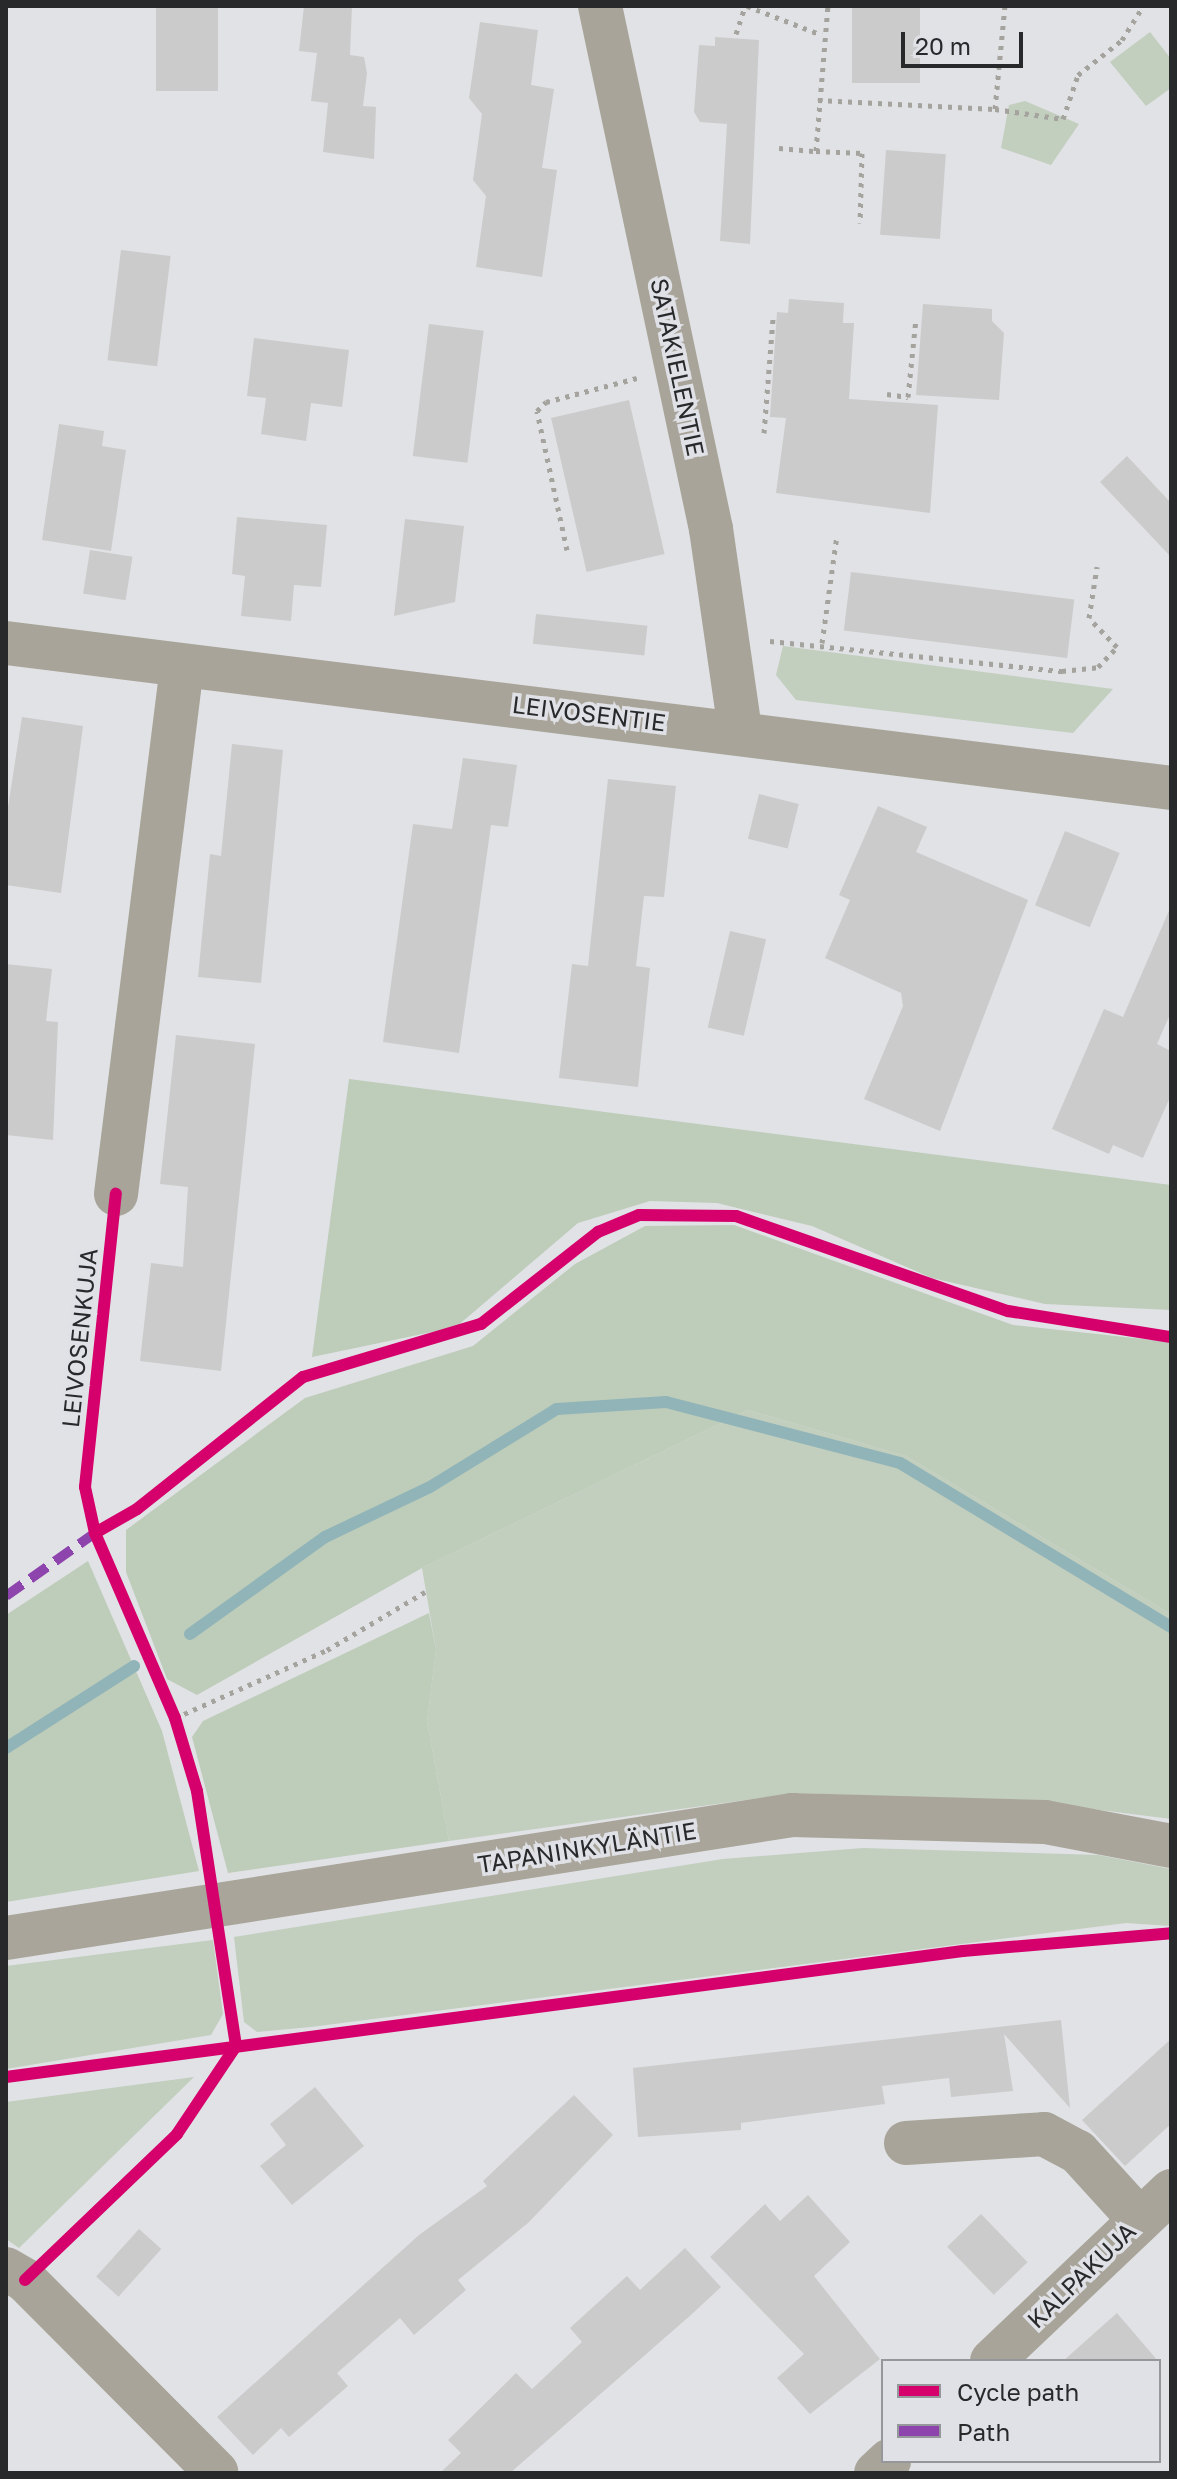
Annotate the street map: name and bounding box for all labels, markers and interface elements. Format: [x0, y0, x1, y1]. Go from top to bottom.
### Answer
scale bar [905, 16, 1027, 66]
text: 20 m [915, 31, 971, 60]
street label: SATAKIELENTIE [645, 276, 711, 458]
street label: LEIVOSENTIE [511, 689, 667, 737]
street label: LEIVOSENKUJA [55, 1247, 103, 1429]
street label: TAPANINKYLÄNTIE [476, 1816, 698, 1878]
street label: KALPAKUJA [1021, 2216, 1141, 2334]
legend [881, 2359, 1161, 2463]
text: Cycle path [957, 2377, 1079, 2406]
text: Path [957, 2417, 1010, 2446]

